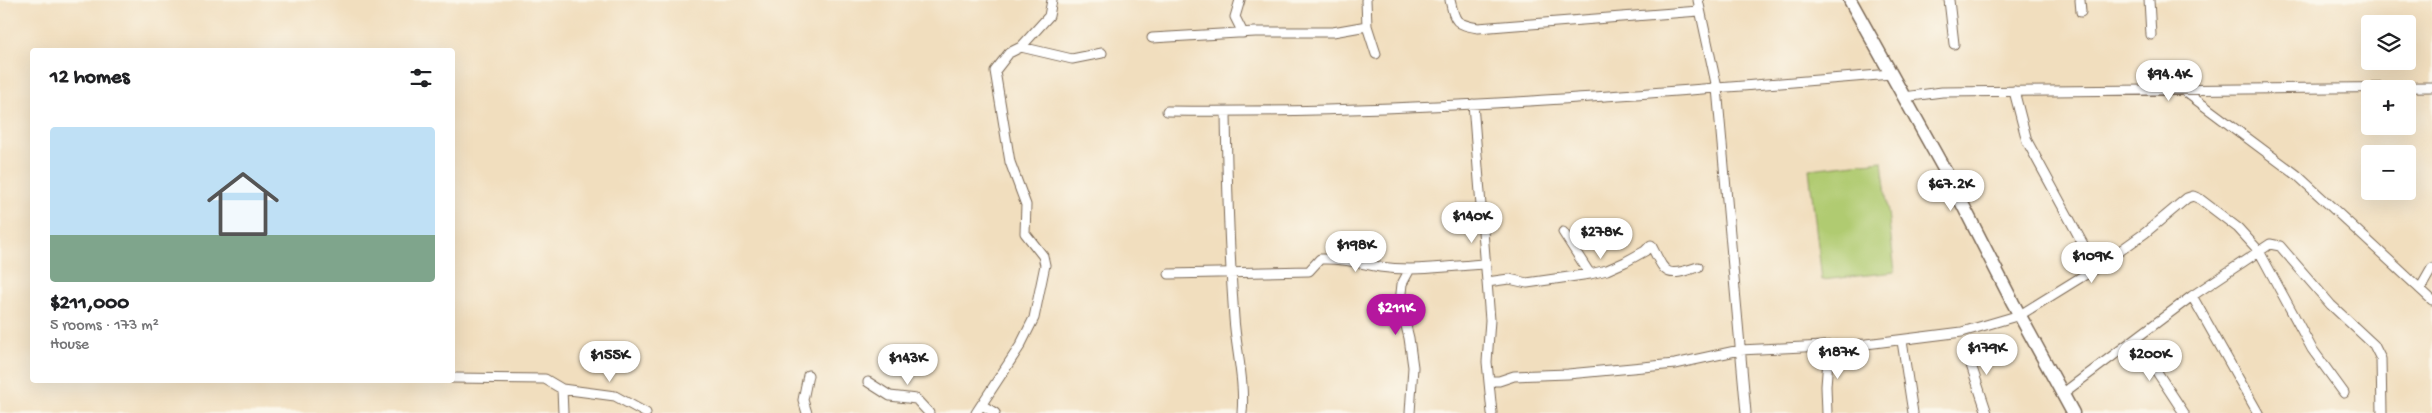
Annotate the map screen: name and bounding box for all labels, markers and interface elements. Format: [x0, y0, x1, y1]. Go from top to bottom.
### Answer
map controls [2361, 15, 2416, 200]
button: layers [2361, 15, 2416, 70]
pin: $94.4K [2128, 59, 2210, 102]
icon: filters [407, 64, 435, 92]
text: 12 homes [50, 66, 129, 91]
text: $94.4K [2147, 66, 2191, 85]
button: + [2361, 80, 2416, 135]
button: − [2361, 145, 2416, 200]
icon: home [198, 159, 288, 249]
pin: $67.2K [1910, 170, 1992, 212]
text: $67.2K [1928, 176, 1974, 195]
pin: $140K [1437, 202, 1507, 244]
text: $140K [1452, 208, 1492, 227]
pin: $278K [1566, 218, 1636, 260]
text: $278K [1581, 224, 1621, 243]
pin: $198K [1321, 230, 1391, 273]
text: $198K [1336, 237, 1376, 256]
pin: $109K [2057, 242, 2127, 284]
text: $109K [2072, 248, 2112, 267]
text: $211,000 [50, 292, 129, 317]
pin: $211K [1361, 294, 1431, 336]
text: $211K [1378, 300, 1414, 319]
text: 5 rooms · 173 m² [50, 317, 159, 336]
pin: $179K [1952, 334, 2022, 376]
text: House [50, 336, 89, 355]
pin: $187K [1803, 338, 1873, 380]
pin: $155K [575, 340, 645, 383]
text: $179K [1968, 340, 2006, 359]
pin: $200K [2115, 340, 2185, 382]
pin: $143K [873, 344, 943, 386]
text: $187K [1818, 344, 1858, 363]
text: $200K [2129, 346, 2171, 365]
text: $155K [590, 347, 630, 366]
text: $143K [889, 350, 927, 369]

